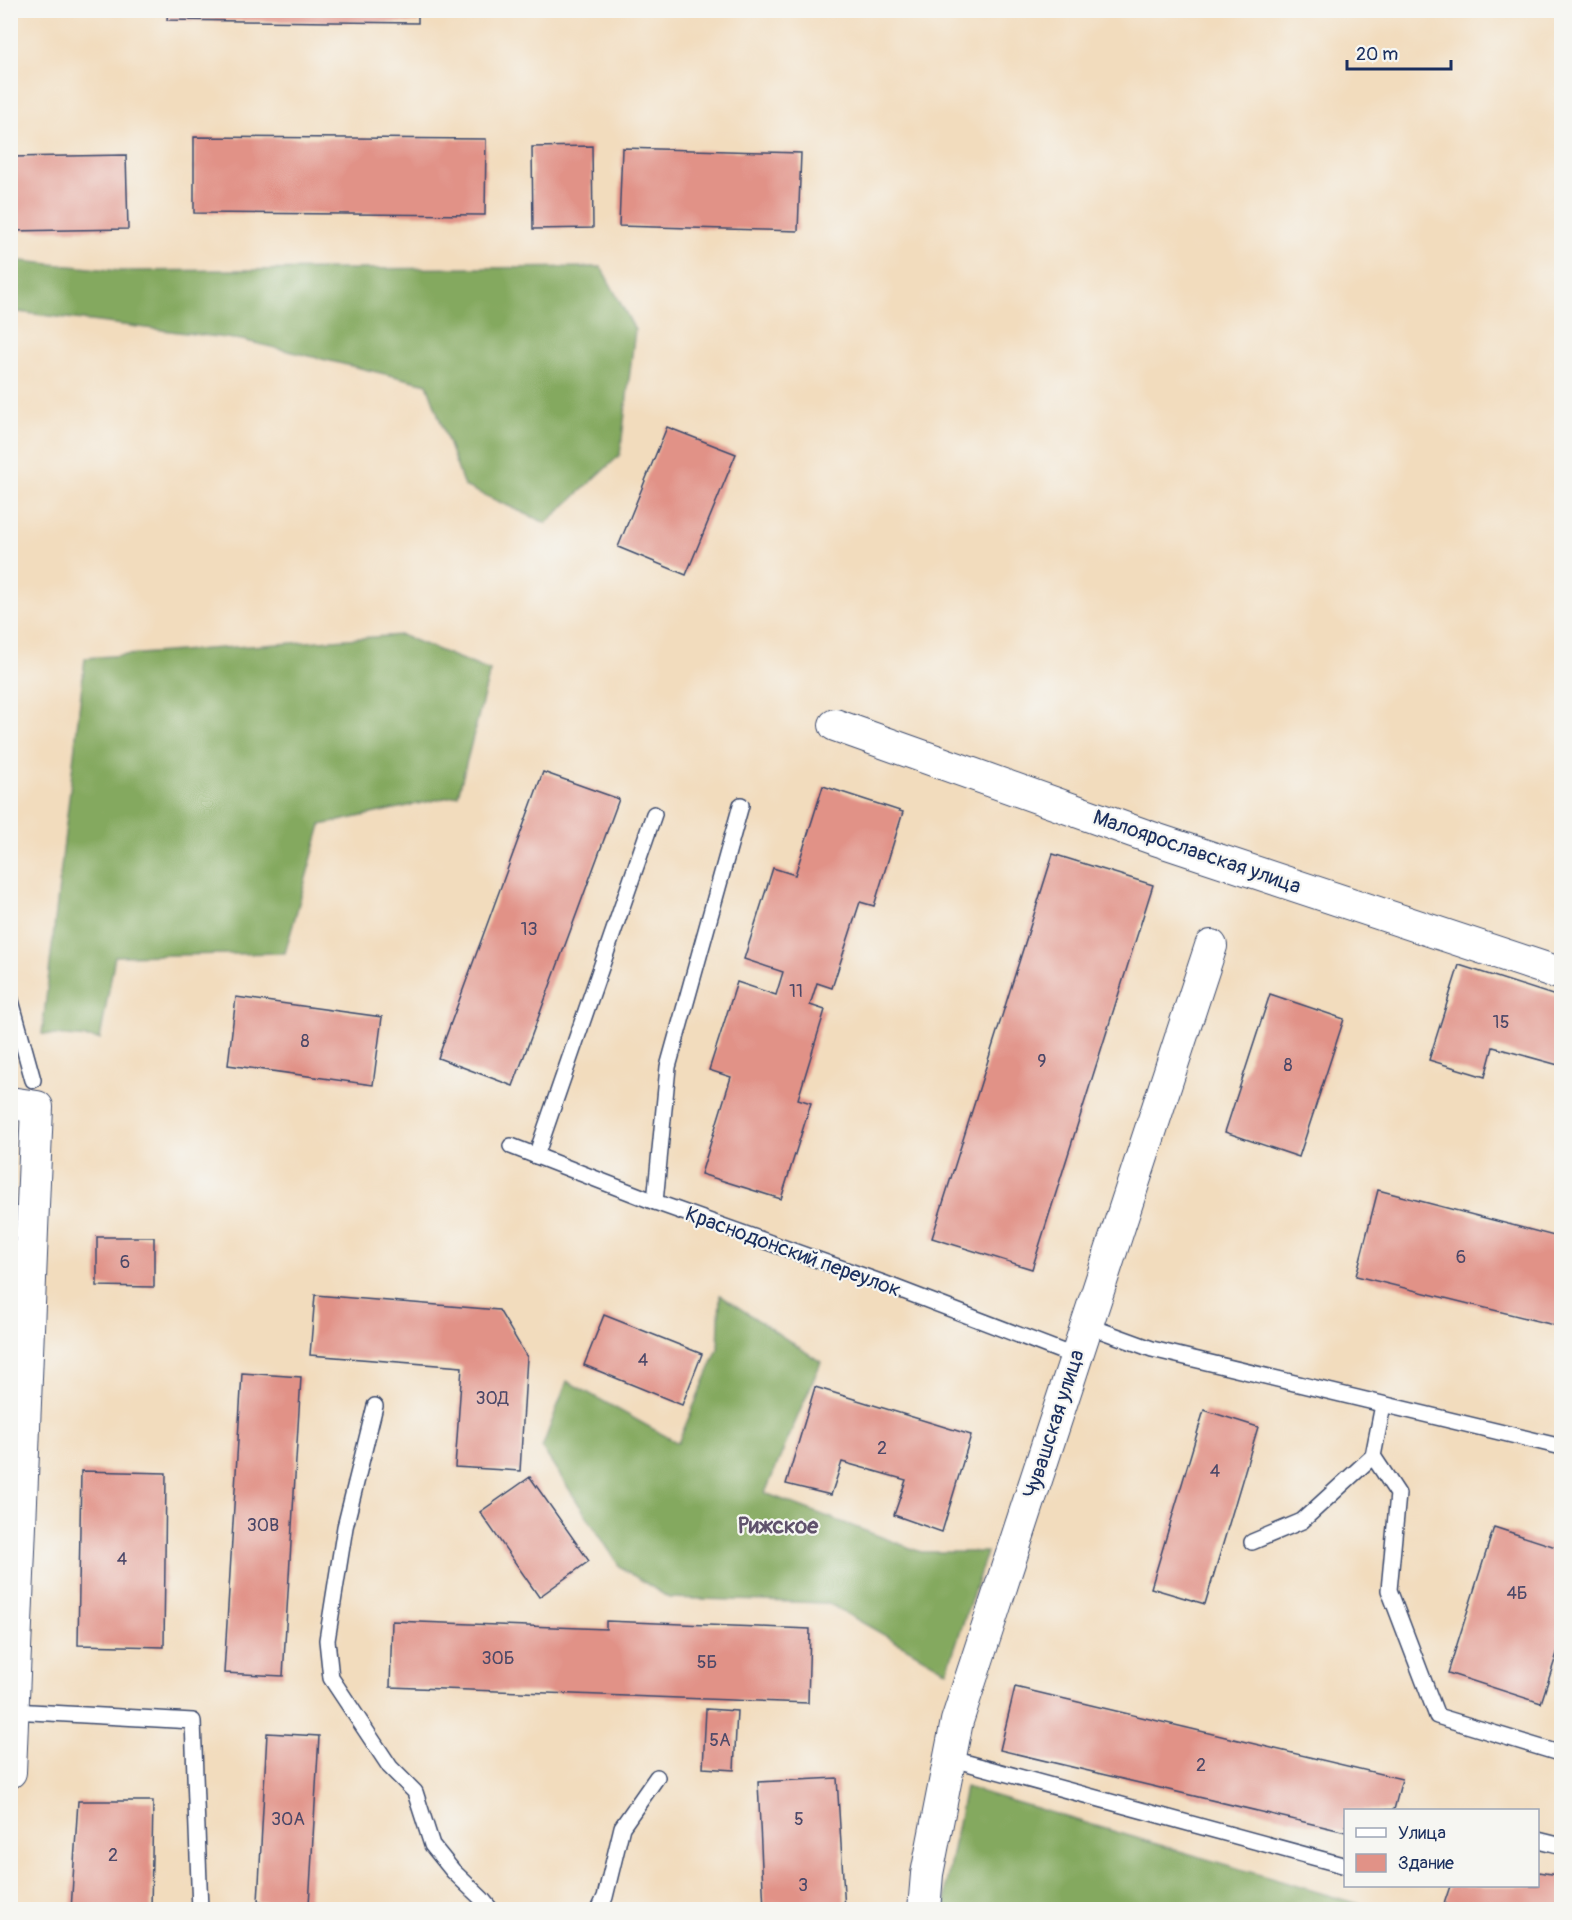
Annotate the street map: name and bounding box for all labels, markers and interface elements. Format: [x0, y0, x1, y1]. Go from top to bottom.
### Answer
scale bar [1347, 33, 1450, 71]
text: 20 m [1356, 43, 1398, 66]
street label: Малоярославская улица [1090, 804, 1304, 900]
house number: 13 [520, 918, 538, 941]
house number: 11 [789, 980, 803, 1003]
house number: 15 [1493, 1011, 1509, 1034]
house number: 8 [300, 1030, 310, 1053]
house number: 9 [1037, 1050, 1047, 1073]
house number: 8 [1283, 1054, 1293, 1077]
street label: Краснодонский переулок [682, 1200, 905, 1304]
house number: 6 [1456, 1246, 1466, 1269]
house number: 6 [120, 1251, 130, 1274]
street label: Чувашская улица [1017, 1346, 1091, 1502]
house number: 4 [638, 1349, 649, 1372]
house number: 30Д [475, 1387, 509, 1410]
house number: 2 [877, 1437, 887, 1460]
house number: 4 [1210, 1460, 1221, 1483]
district label: Рижское [738, 1512, 819, 1540]
house number: 30В [247, 1514, 279, 1537]
house number: 4 [117, 1548, 128, 1571]
house number: 4Б [1506, 1582, 1528, 1605]
house number: 30Б [481, 1647, 515, 1670]
house number: 5Б [697, 1651, 717, 1674]
house number: 5А [709, 1729, 731, 1752]
house number: 2 [1196, 1754, 1206, 1777]
house number: 30А [271, 1808, 305, 1831]
house number: 5 [794, 1808, 804, 1831]
legend [1344, 1809, 1539, 1887]
text: Улица [1398, 1822, 1446, 1845]
house number: 2 [108, 1844, 118, 1867]
text: Здание [1398, 1852, 1454, 1875]
house number: 3 [798, 1874, 808, 1897]

